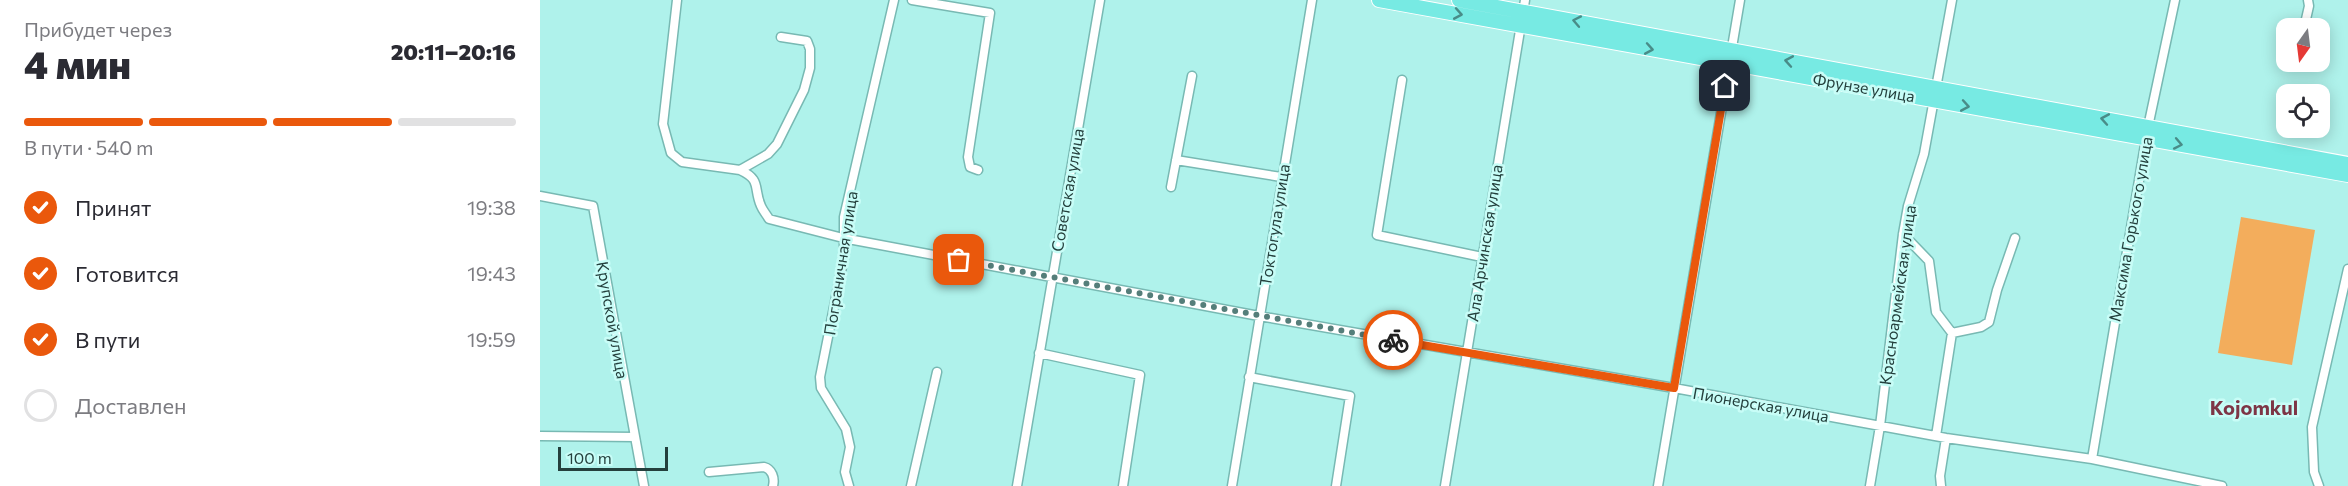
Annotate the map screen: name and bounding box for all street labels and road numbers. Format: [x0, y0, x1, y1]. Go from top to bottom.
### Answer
street label: Фрунзе улица [1812, 69, 1916, 105]
street label: Советская улица [1047, 127, 1087, 253]
street label: Максима Горького улица [2104, 135, 2156, 323]
street label: Токтогула улица [1255, 163, 1293, 287]
street label: Ала Арчинская улица [1462, 163, 1506, 323]
street label: Пограничная улица [819, 190, 861, 336]
street label: Красноармейская улица [1875, 204, 1919, 386]
street label: Крупской улица [593, 260, 633, 380]
street label: Пионерская улица [1692, 383, 1830, 425]

